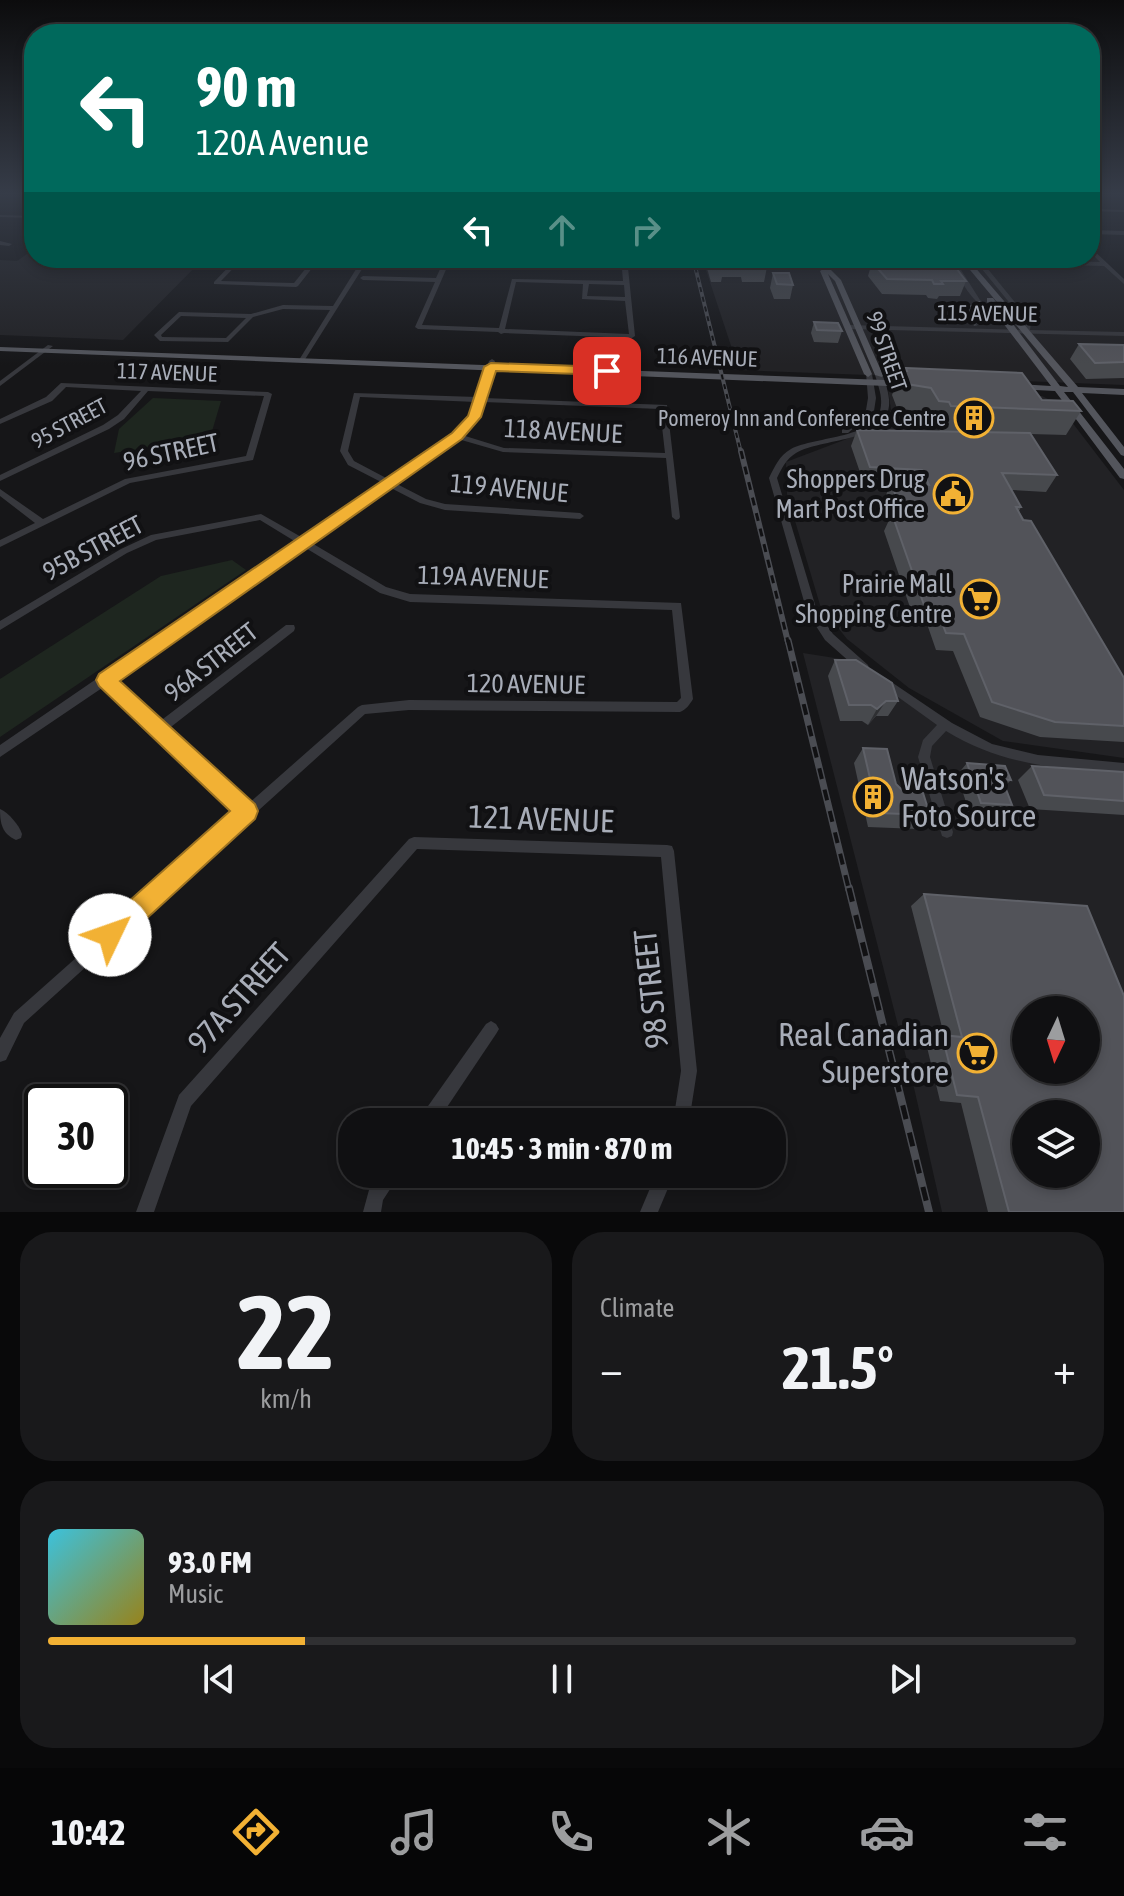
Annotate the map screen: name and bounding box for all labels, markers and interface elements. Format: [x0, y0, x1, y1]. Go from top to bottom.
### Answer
text: 90 m [196, 55, 297, 119]
icon: left [64, 56, 168, 160]
text: 120A Avenue [196, 121, 369, 163]
icon: left [456, 208, 500, 252]
icon: ahead [540, 208, 584, 252]
icon: right [624, 208, 668, 252]
street label: 115 AVENUE [937, 299, 1038, 327]
street label: 99 STREET [861, 308, 913, 394]
pin [573, 337, 641, 405]
street label: 116 AVENUE [657, 342, 758, 372]
icon: arrive [585, 349, 629, 393]
street label: 117 AVENUE [117, 357, 218, 387]
street label: 95 STREET [27, 392, 112, 454]
building icon: Pomeroy Inn and Conference Centre [953, 397, 995, 439]
place label: Pomeroy Inn and Conference Centre [658, 405, 946, 431]
street label: 118 AVENUE [503, 413, 623, 449]
street label: 96 STREET [120, 427, 222, 477]
place label: Shoppers Drug Mart Post Office [775, 464, 926, 524]
street label: 119 AVENUE [449, 468, 569, 508]
public building icon: Shoppers Drug Mart Post Office [932, 473, 974, 515]
street label: 95B STREET [38, 509, 149, 587]
street label: 119A AVENUE [417, 560, 549, 594]
place label: Prairie Mall Shopping Centre [795, 569, 952, 629]
supermarket icon: Prairie Mall Shopping Centre [959, 578, 1001, 620]
street label: 96A STREET [159, 616, 264, 708]
street label: 120 AVENUE [467, 668, 585, 700]
place label: Watson's Foto Source [901, 760, 1036, 834]
building icon: Watson's Foto Source [852, 776, 894, 818]
street label: 121 AVENUE [468, 797, 615, 840]
position arrow [68, 893, 152, 977]
street label: 98 STREET [626, 928, 675, 1050]
street label: 97A STREET [180, 935, 298, 1060]
north arrow [1012, 996, 1100, 1084]
map controls [1012, 996, 1100, 1188]
place label: Real Canadian Superstore [778, 1016, 949, 1090]
supermarket icon: Real Canadian Superstore [956, 1032, 998, 1074]
speed limit sign: 30 [24, 1084, 128, 1188]
button: layers [1012, 1100, 1100, 1188]
text: 10:45 · 3 min · 870 m [452, 1131, 672, 1165]
text: 22 [237, 1272, 335, 1391]
text: Climate [600, 1293, 674, 1323]
text: 21.5° [782, 1333, 894, 1402]
text: − [600, 1343, 623, 1393]
text: + [1053, 1343, 1076, 1393]
text: km/h [260, 1384, 312, 1414]
text: 93.0 FM [168, 1545, 252, 1579]
text: Music [168, 1579, 223, 1609]
icon: previous [197, 1657, 241, 1701]
icon: pause [540, 1657, 584, 1701]
icon: next [883, 1657, 927, 1701]
icon: directions [228, 1804, 284, 1860]
icon: music [386, 1804, 442, 1860]
icon: phone [543, 1804, 599, 1860]
icon: climate [701, 1804, 757, 1860]
icon: car [859, 1804, 915, 1860]
icon: filters [1017, 1804, 1073, 1860]
text: 10:42 [51, 1811, 126, 1853]

